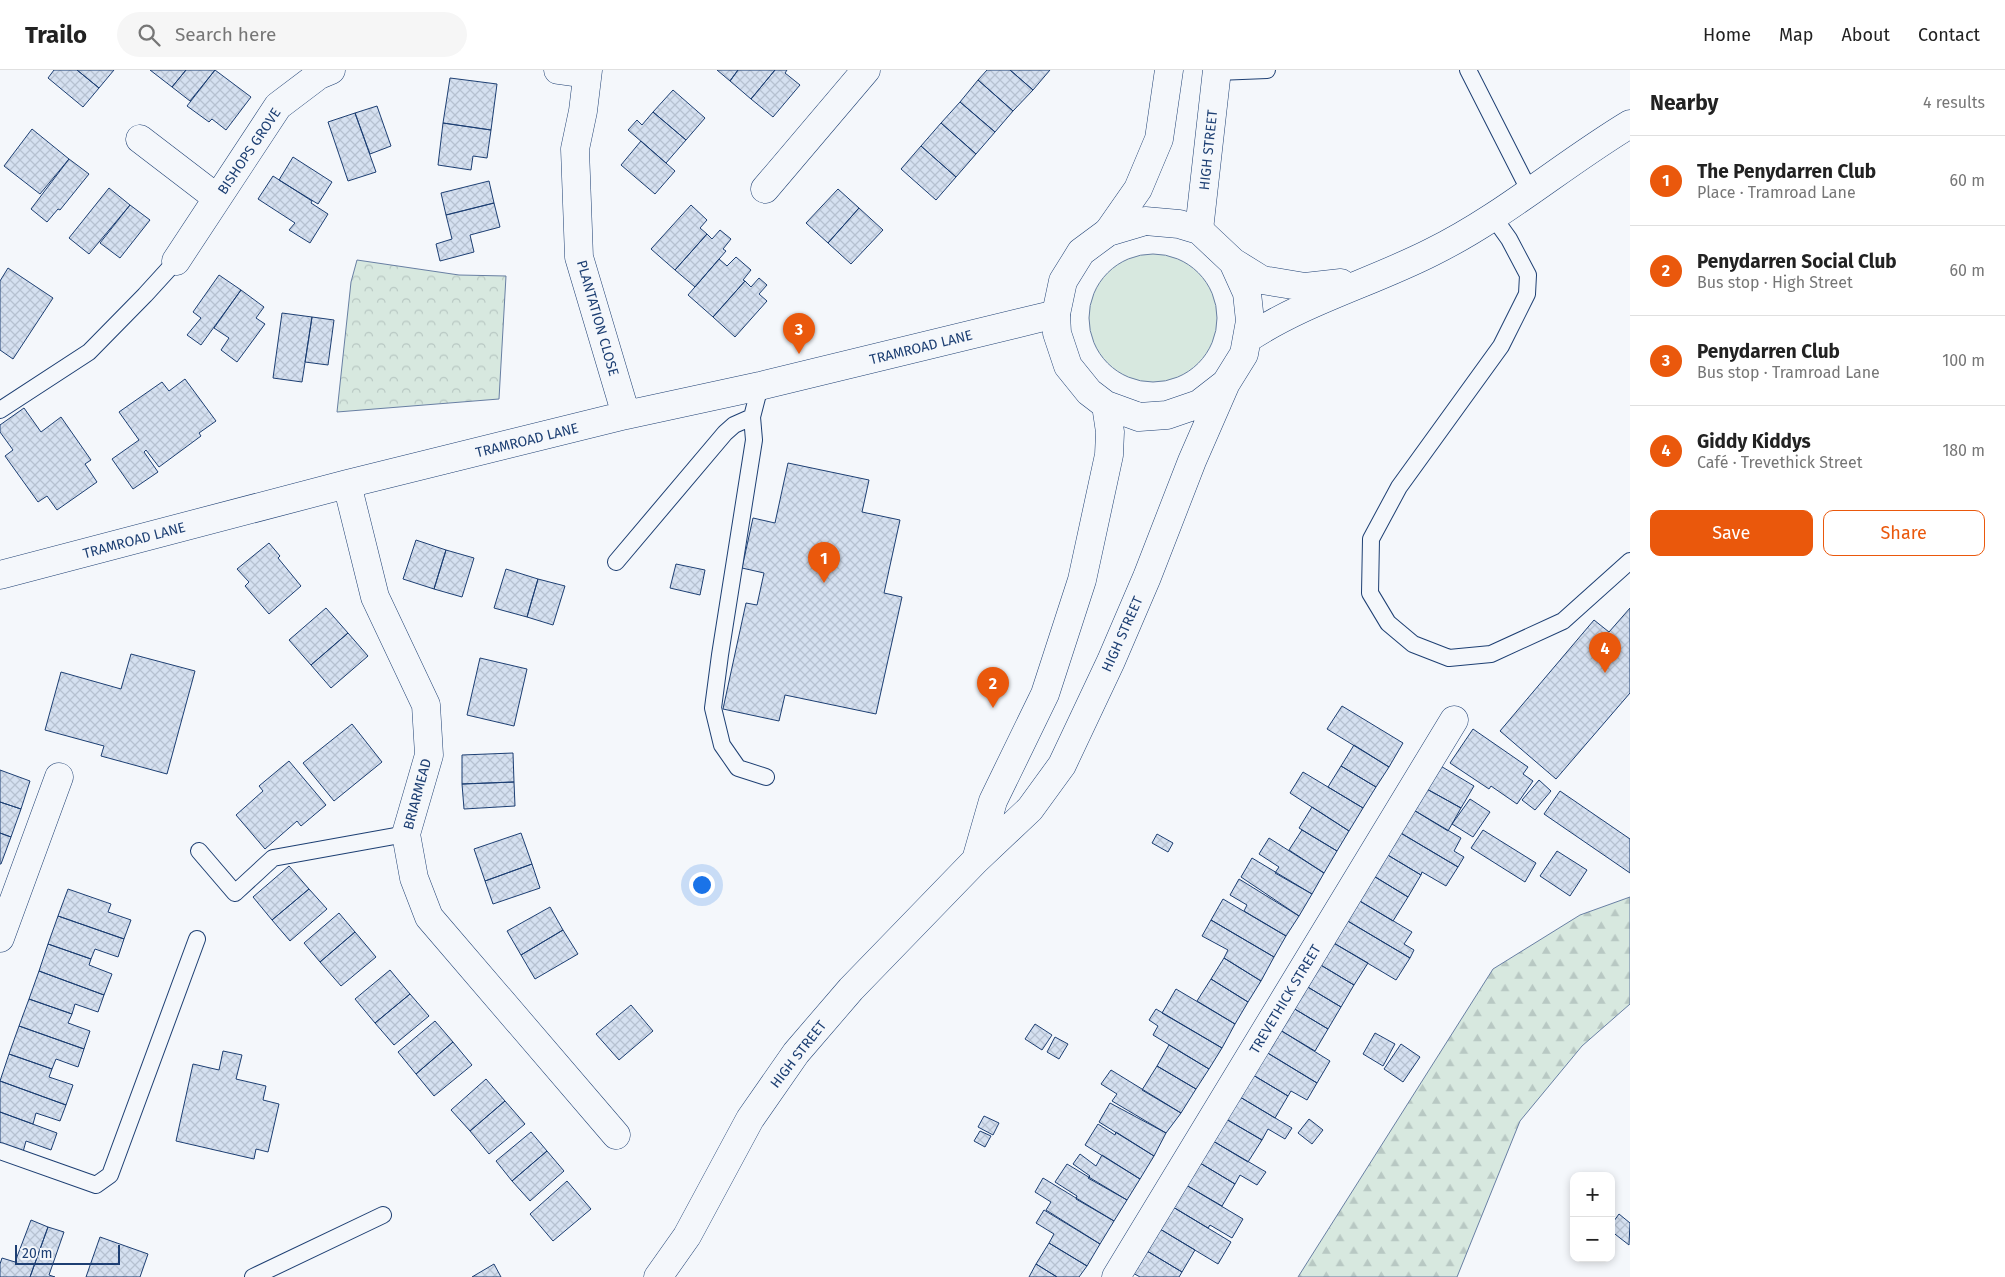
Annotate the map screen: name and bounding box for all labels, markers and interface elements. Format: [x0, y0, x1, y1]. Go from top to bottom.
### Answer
search box [117, 12, 467, 57]
text: Trailo [25, 21, 87, 49]
icon: search [135, 21, 163, 49]
text: Search here [175, 23, 276, 46]
text: Home [1703, 24, 1751, 46]
text: Map [1779, 24, 1813, 46]
text: About [1841, 24, 1890, 46]
text: Contact [1918, 24, 1980, 46]
text: Nearby [1650, 90, 1718, 116]
text: 4 results [1923, 93, 1985, 112]
street label: BISHOPS GROVE [214, 105, 285, 198]
street label: HIGH STREET [1196, 108, 1221, 191]
text: The Penydarren Club [1697, 160, 1876, 183]
text: 1 [1662, 171, 1670, 190]
text: 60 m [1950, 171, 1985, 190]
text: Place · Tramroad Lane [1697, 183, 1856, 202]
text: Penydarren Social Club [1697, 250, 1897, 273]
street label: PLANTATION CLOSE [573, 258, 622, 378]
text: 2 [1662, 261, 1670, 280]
text: 60 m [1950, 261, 1985, 280]
text: Bus stop · High Street [1697, 273, 1853, 292]
pin: 3 [783, 313, 815, 354]
street label: TRAMROAD LANE [868, 326, 974, 368]
text: Penydarren Club [1697, 340, 1840, 363]
text: 3 [1662, 351, 1670, 370]
text: 100 m [1942, 351, 1985, 370]
text: Bus stop · Tramroad Lane [1697, 363, 1880, 382]
street label: TRAMROAD LANE [474, 419, 580, 461]
text: Giddy Kiddys [1697, 430, 1811, 453]
text: 4 [1661, 441, 1671, 460]
text: 180 m [1942, 441, 1985, 460]
text: Café · Trevethick Street [1697, 453, 1863, 472]
button: Save [1650, 510, 1813, 556]
button: Share [1823, 510, 1985, 556]
street label: TRAMROAD LANE [81, 519, 187, 562]
pin: 1 [808, 542, 840, 583]
street label: HIGH STREET [1098, 593, 1147, 675]
pin: 4 [1589, 632, 1621, 673]
pin: 2 [977, 667, 1009, 708]
street label: BRIARMEAD [400, 757, 435, 832]
your location [689, 872, 715, 898]
street label: TREVETHICK STREET [1246, 941, 1325, 1057]
street label: HIGH STREET [767, 1017, 830, 1091]
map controls [1570, 1172, 1615, 1262]
button: + [1570, 1172, 1615, 1217]
button: − [1570, 1217, 1615, 1262]
scale bar [15, 1242, 120, 1265]
text: 20 m [22, 1245, 52, 1262]

